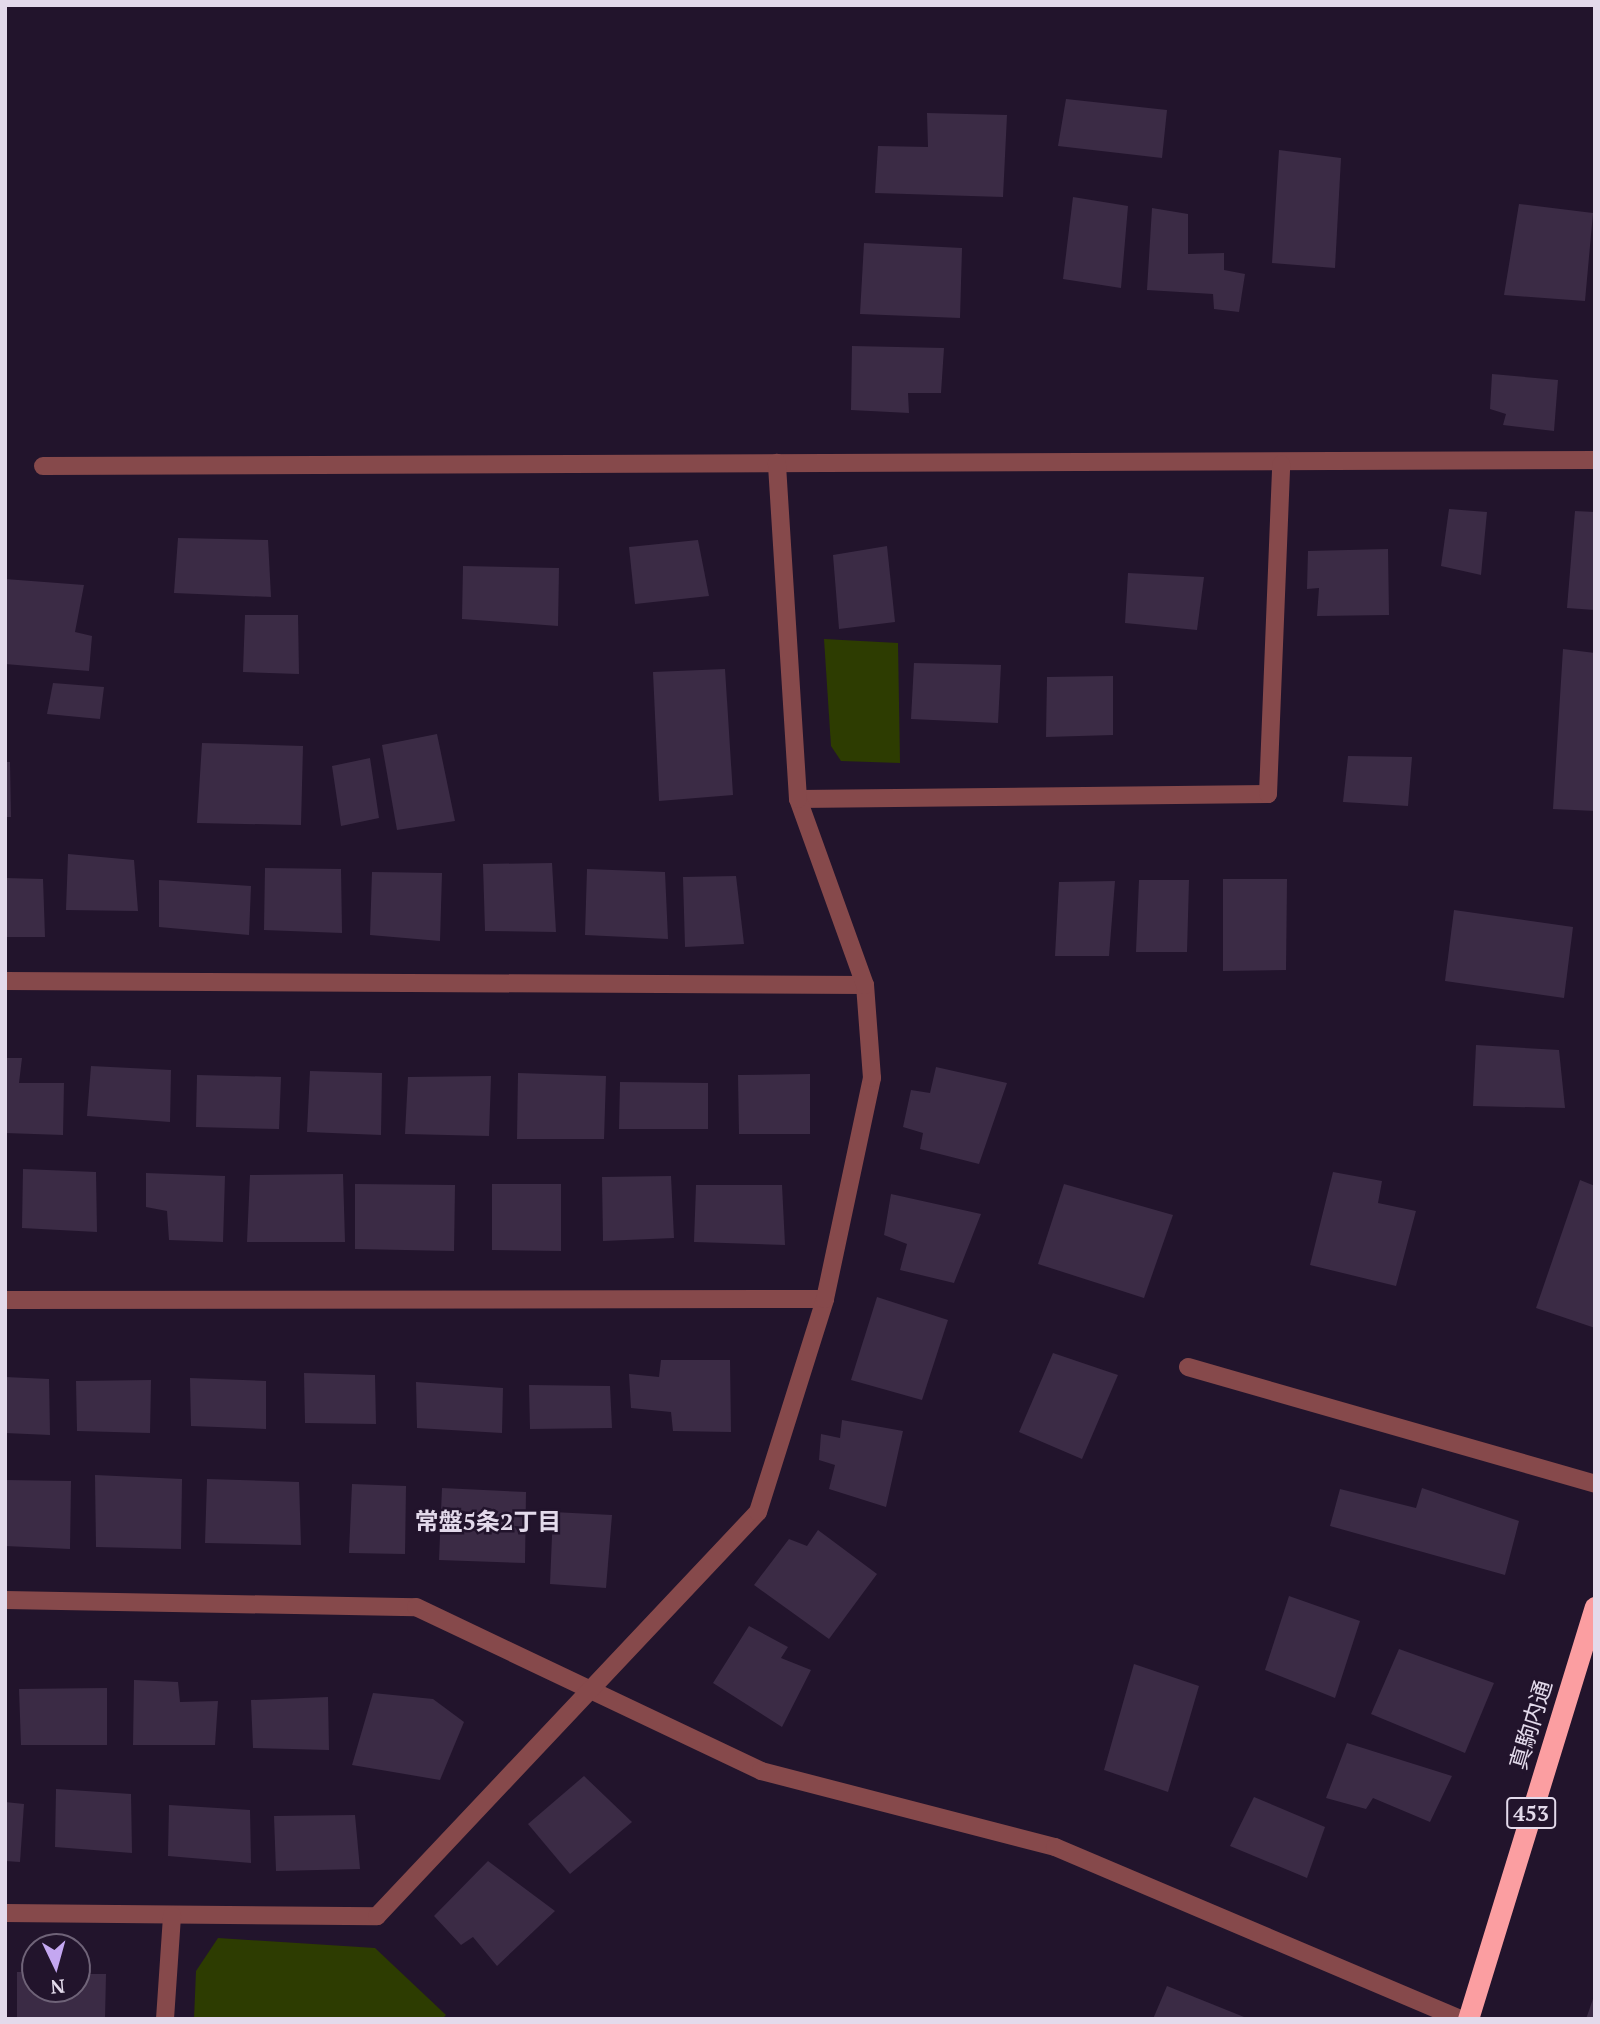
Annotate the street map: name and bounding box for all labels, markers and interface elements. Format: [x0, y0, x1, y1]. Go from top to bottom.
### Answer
district label: 常盤5条2丁目 [414, 1508, 562, 1536]
street label: 真駒内通 [1504, 1677, 1558, 1773]
road number: 453 [1505, 1796, 1557, 1830]
north arrow [21, 1933, 91, 2003]
text: N [49, 1974, 66, 2001]

